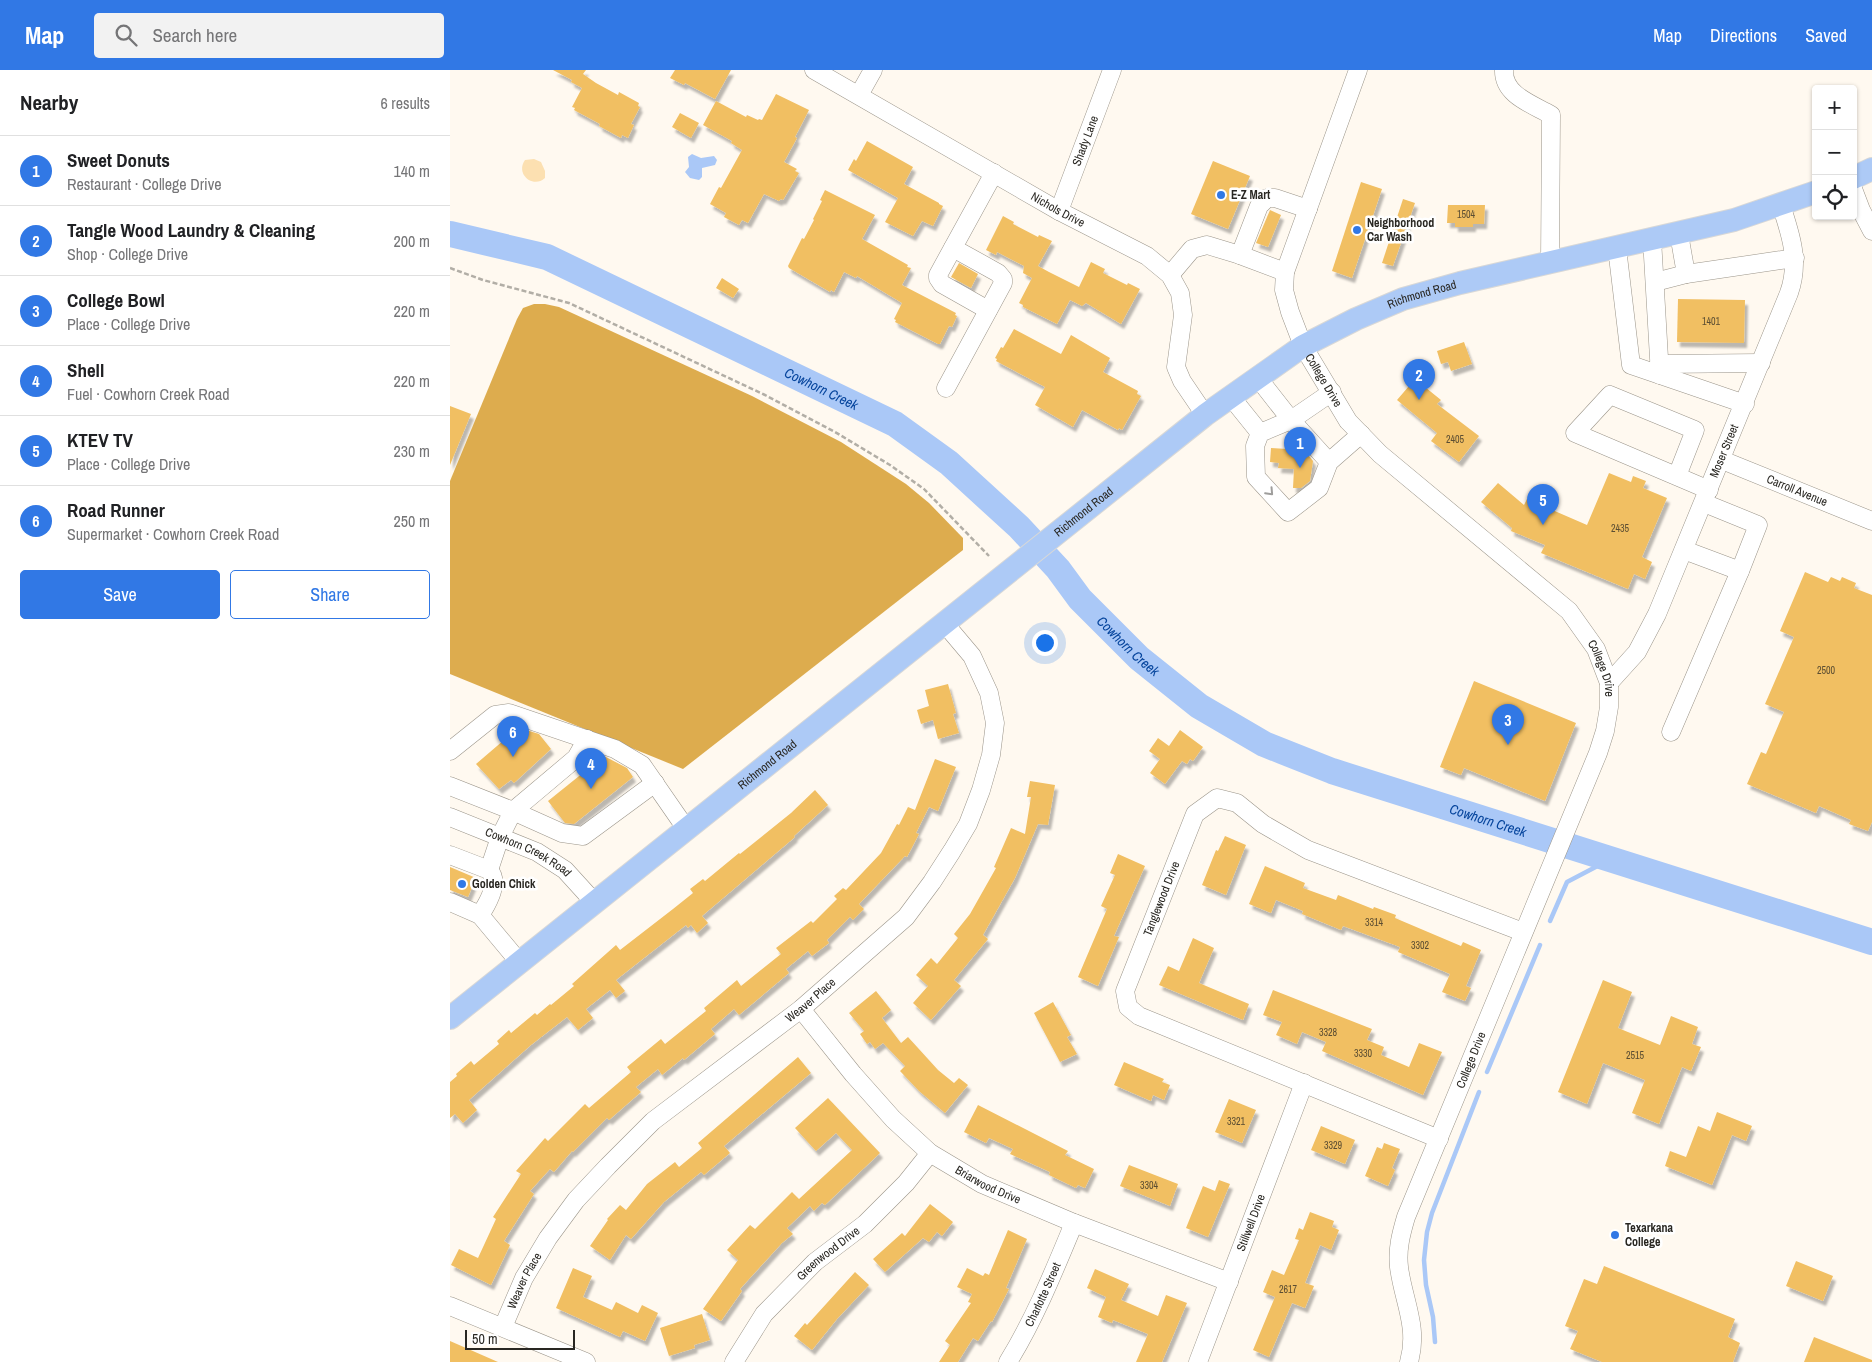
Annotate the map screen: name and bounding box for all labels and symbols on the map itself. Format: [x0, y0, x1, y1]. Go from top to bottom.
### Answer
street label: Shady Lane [1069, 113, 1102, 168]
place label: E-Z Mart [1231, 187, 1271, 203]
street label: Nichols Drive [1028, 188, 1087, 231]
marker: E-Z Mart [1215, 189, 1227, 201]
house number: 1504 [1457, 208, 1476, 221]
place label: Neighborhood Car Wash [1367, 215, 1434, 245]
marker: Neighborhood Car Wash [1351, 224, 1363, 236]
street label: Richmond Road [1385, 276, 1458, 313]
house number: 1401 [1702, 315, 1721, 328]
street label: College Drive [1301, 351, 1346, 410]
pin: 2 [1403, 359, 1435, 400]
water label: Cowhorn Creek [781, 363, 862, 415]
street label: Moser Street [1706, 422, 1742, 480]
pin: 1 [1284, 427, 1316, 468]
house number: 2405 [1446, 433, 1465, 446]
street label: Carroll Avenue [1764, 471, 1830, 510]
street label: Richmond Road [1051, 483, 1117, 540]
pin: 5 [1527, 484, 1559, 525]
one-way arrow [1264, 487, 1273, 496]
house number: 2435 [1611, 522, 1630, 535]
water label: Cowhorn Creek [1093, 612, 1164, 681]
your location [1032, 630, 1058, 656]
street label: College Drive [1584, 637, 1617, 697]
house number: 2500 [1817, 664, 1836, 677]
pin: 3 [1492, 704, 1524, 745]
pin: 6 [497, 716, 529, 757]
street label: Richmond Road [734, 736, 800, 793]
pin: 4 [575, 748, 607, 789]
water label: Cowhorn Creek [1447, 800, 1530, 841]
street label: Cowhorn Creek Road [483, 824, 575, 880]
street label: Tanglewood Drive [1140, 859, 1183, 938]
place label: Golden Chick [472, 876, 536, 892]
marker: Golden Chick [456, 878, 468, 890]
house number: 3314 [1365, 916, 1384, 929]
house number: 3302 [1411, 939, 1430, 952]
street label: Weaver Place [782, 974, 839, 1026]
house number: 3328 [1319, 1026, 1338, 1039]
street label: College Drive [1452, 1029, 1490, 1091]
house number: 3330 [1354, 1047, 1373, 1060]
house number: 2515 [1626, 1049, 1645, 1062]
house number: 3321 [1227, 1115, 1246, 1128]
house number: 3329 [1324, 1139, 1343, 1152]
street label: Briarwood Drive [952, 1162, 1023, 1208]
house number: 3304 [1140, 1179, 1159, 1192]
street label: Stillwell Drive [1233, 1192, 1269, 1253]
place label: Texarkana College [1625, 1220, 1673, 1250]
street label: Greenwood Drive [793, 1223, 863, 1284]
marker: Texarkana College [1609, 1229, 1621, 1241]
street label: Weaver Place [504, 1250, 545, 1311]
street label: Charlotte Street [1021, 1260, 1065, 1329]
house number: 2617 [1279, 1283, 1298, 1296]
scale bar [465, 1327, 575, 1350]

